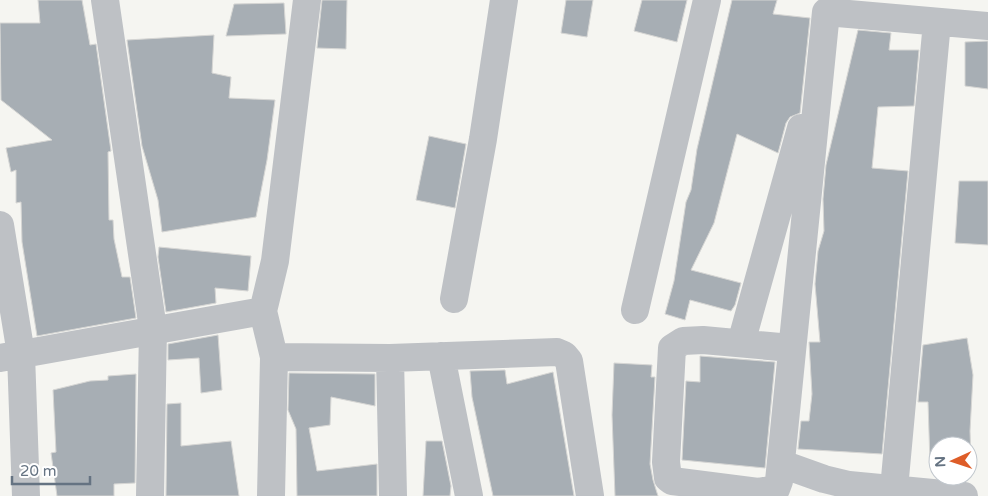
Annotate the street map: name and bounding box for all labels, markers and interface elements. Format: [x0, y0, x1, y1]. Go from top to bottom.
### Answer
north arrow [928, 436, 978, 486]
scale bar [12, 454, 90, 486]
text: N [932, 456, 949, 468]
text: 20 m [20, 462, 57, 480]

